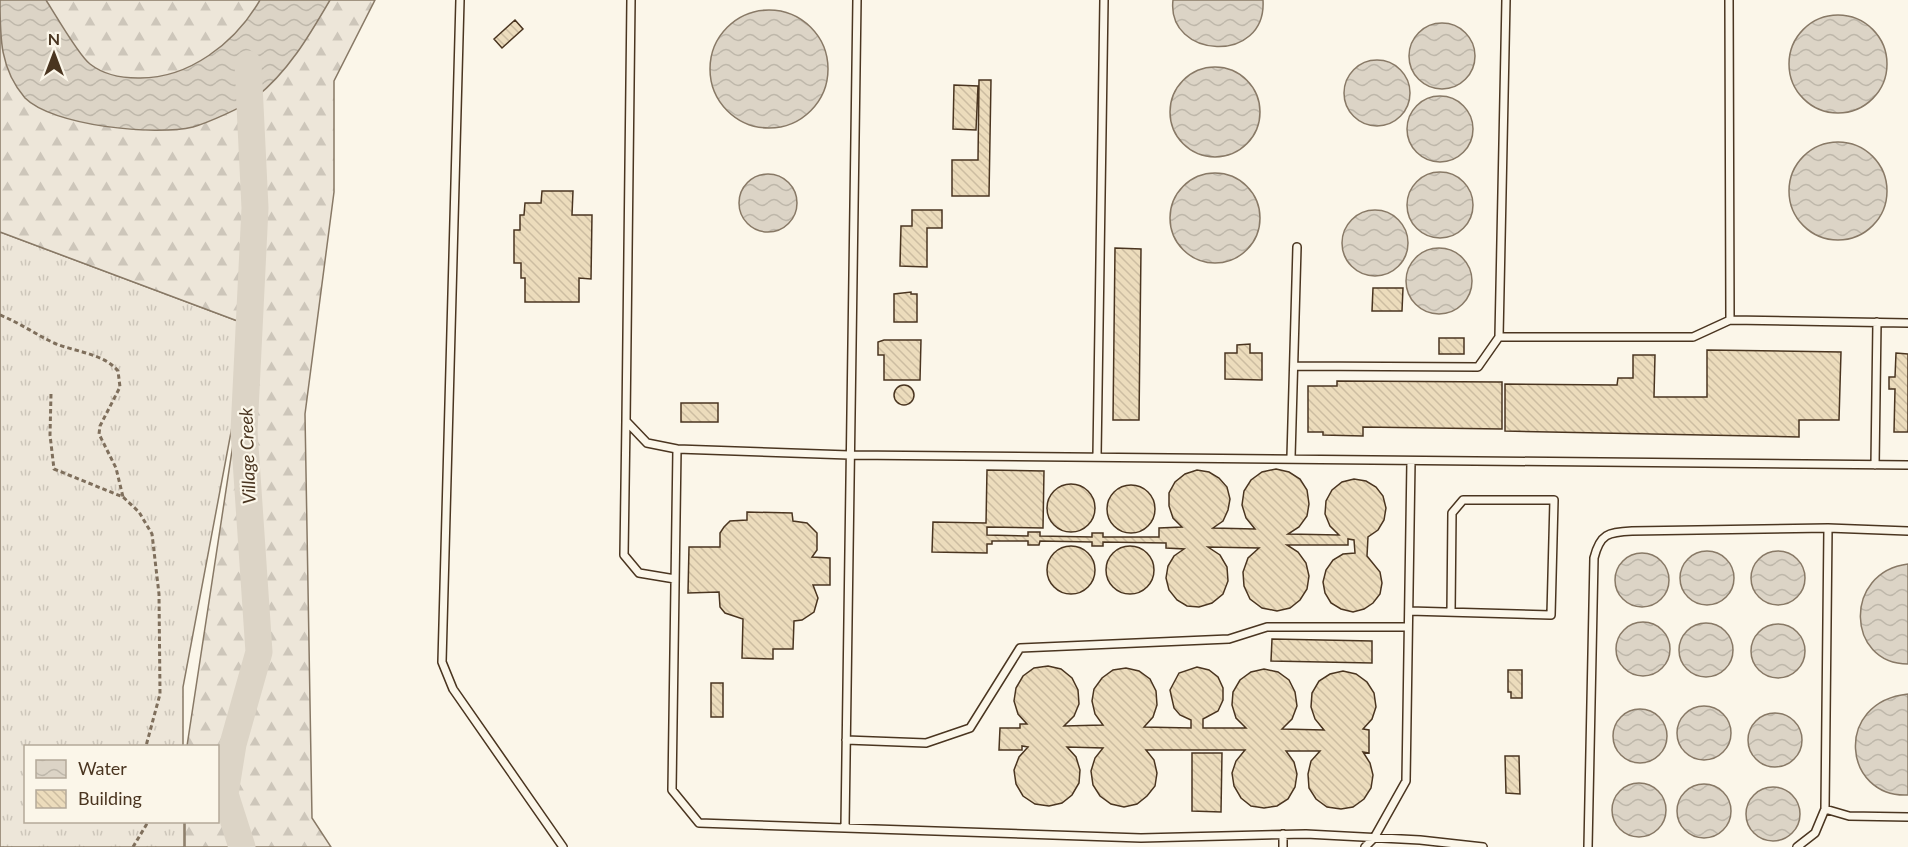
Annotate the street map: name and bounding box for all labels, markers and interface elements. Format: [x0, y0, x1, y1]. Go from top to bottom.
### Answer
north arrow [24, 24, 84, 84]
text: N [48, 29, 60, 48]
water label: Village Creek [234, 407, 260, 505]
legend [24, 745, 219, 823]
text: Water [78, 757, 127, 779]
text: Building [78, 787, 142, 809]

